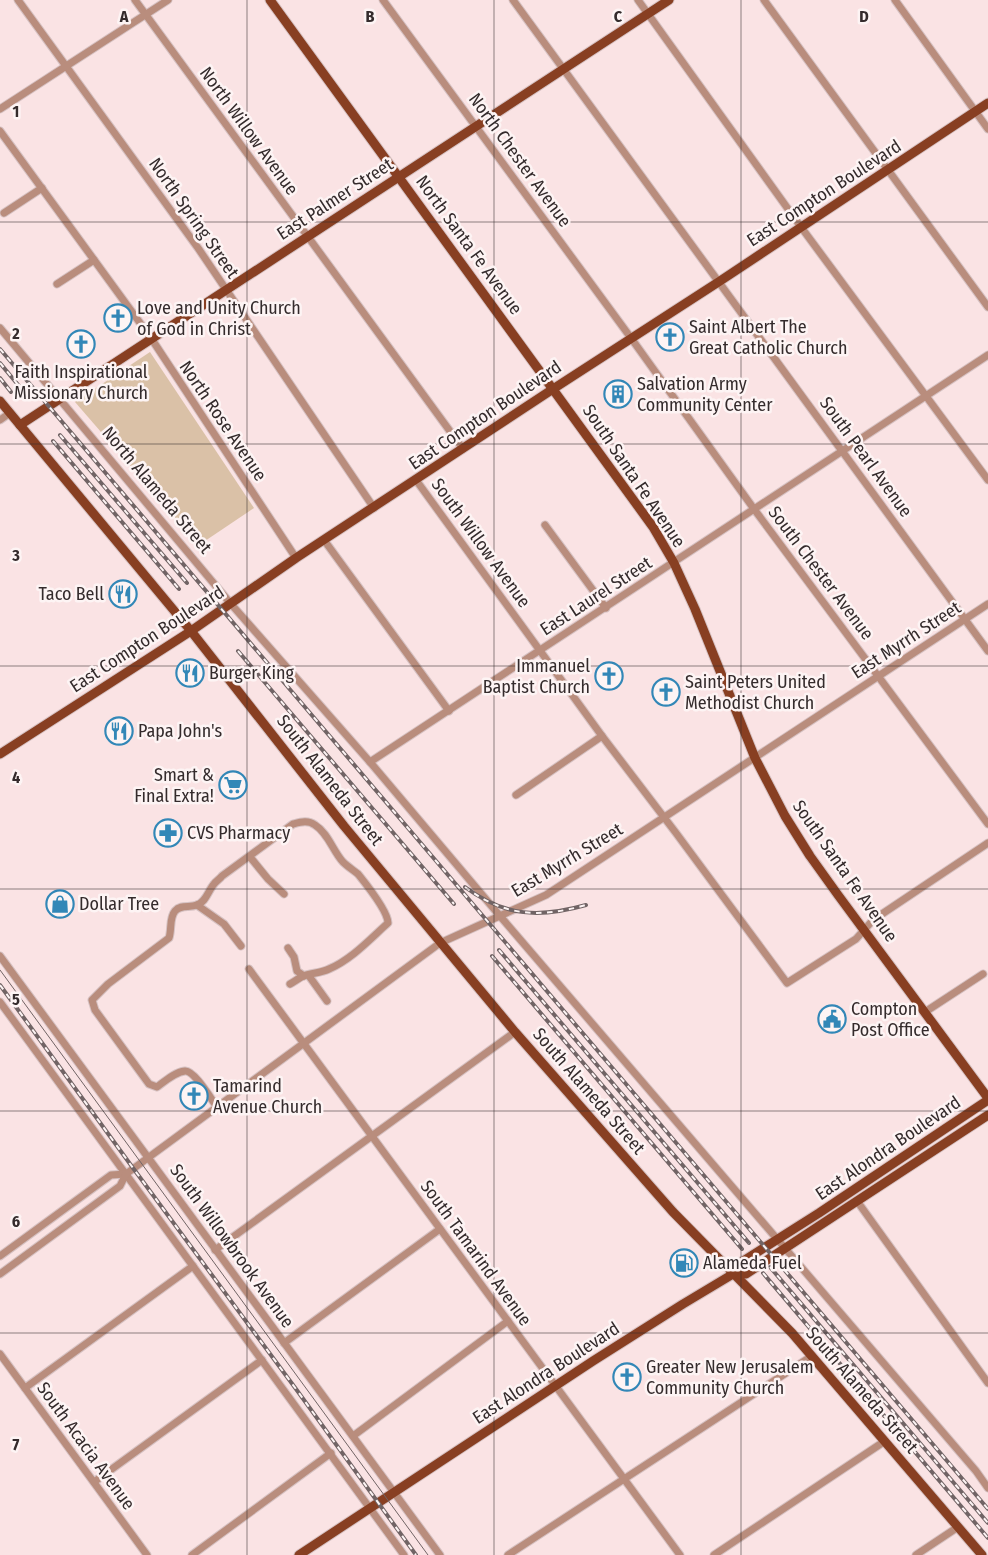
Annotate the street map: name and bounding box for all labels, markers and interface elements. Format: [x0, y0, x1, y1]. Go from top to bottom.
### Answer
text: A [119, 7, 129, 26]
text: B [366, 7, 375, 26]
text: C [614, 7, 623, 26]
text: D [859, 7, 869, 26]
street label: North Willow Avenue [195, 63, 303, 200]
street label: North Chester Avenue [464, 89, 576, 231]
text: 1 [13, 102, 19, 121]
street label: East Compton Boulevard [743, 135, 905, 251]
street label: East Palmer Street [273, 153, 397, 245]
street label: North Spring Street [144, 154, 244, 283]
street label: North Santa Fe Avenue [411, 171, 527, 319]
place label: Love and Unity Church of God in Christ [137, 297, 301, 340]
church icon: Love and Unity Church of God in Christ [103, 303, 133, 333]
place label: Saint Albert The Great Catholic Church [689, 316, 847, 359]
church icon: Saint Albert The Great Catholic Church [655, 322, 685, 352]
text: 2 [11, 324, 20, 343]
church icon: Faith Inspirational Missionary Church [66, 329, 96, 359]
street label: East Compton Boulevard [404, 356, 566, 474]
street label: North Rose Avenue [175, 357, 271, 485]
place label: Faith Inspirational Missionary Church [14, 361, 148, 404]
place label: Salvation Army Community Center [637, 373, 773, 416]
building icon: Salvation Army Community Center [603, 379, 633, 409]
street label: South Pearl Avenue [815, 393, 917, 521]
street label: South Santa Fe Avenue [578, 400, 690, 552]
street label: North Alameda Street [97, 422, 217, 558]
street label: South Willow Avenue [427, 474, 535, 612]
street label: South Chester Avenue [764, 502, 878, 644]
text: 3 [11, 546, 20, 565]
street label: East Laurel Street [536, 552, 656, 640]
restaurant icon: Taco Bell [108, 579, 138, 609]
street label: East Compton Boulevard [66, 581, 228, 697]
place label: Taco Bell [38, 583, 104, 605]
street label: East Myrrh Street [847, 596, 965, 684]
place label: Immanuel Baptist Church [483, 655, 590, 698]
restaurant icon: Burger King [175, 658, 205, 688]
church icon: Immanuel Baptist Church [594, 661, 624, 691]
place label: Burger King [209, 662, 294, 684]
place label: Saint Peters United Methodist Church [685, 671, 826, 714]
church icon: Saint Peters United Methodist Church [651, 677, 681, 707]
street label: South Alameda Street [272, 710, 388, 850]
restaurant icon: Papa John's [104, 716, 134, 746]
place label: Papa John's [138, 720, 222, 742]
place label: Smart & Final Extra! [134, 764, 214, 807]
text: 4 [12, 768, 20, 787]
supermarket icon: Smart & Final Extra! [218, 770, 248, 800]
street label: South Santa Fe Avenue [788, 796, 902, 946]
pharmacy icon: CVS Pharmacy [153, 818, 183, 848]
street label: East Myrrh Street [507, 818, 627, 902]
place label: CVS Pharmacy [187, 822, 290, 844]
shop icon: Dollar Tree [45, 889, 75, 919]
place label: Dollar Tree [79, 893, 159, 915]
text: 5 [12, 990, 20, 1009]
place label: Compton Post Office [851, 998, 930, 1041]
public building icon: Compton Post Office [817, 1004, 847, 1034]
street label: South Alameda Street [528, 1023, 650, 1159]
place label: Tamarind Avenue Church [213, 1075, 322, 1118]
church icon: Tamarind Avenue Church [179, 1081, 209, 1111]
street label: East Alondra Boulevard [811, 1091, 965, 1205]
street label: South Willowbrook Avenue [165, 1160, 299, 1332]
street label: South Tamarind Avenue [416, 1176, 536, 1330]
text: 6 [12, 1212, 20, 1231]
fuel station icon: Alameda Fuel [669, 1248, 699, 1278]
place label: Alameda Fuel [703, 1252, 802, 1274]
street label: East Alondra Boulevard [469, 1317, 623, 1429]
street label: South Alameda Street [801, 1322, 923, 1458]
place label: Greater New Jerusalem Community Church [646, 1356, 814, 1399]
church icon: Greater New Jerusalem Community Church [612, 1362, 642, 1392]
street label: South Acacia Avenue [32, 1378, 140, 1514]
text: 7 [13, 1435, 20, 1454]

